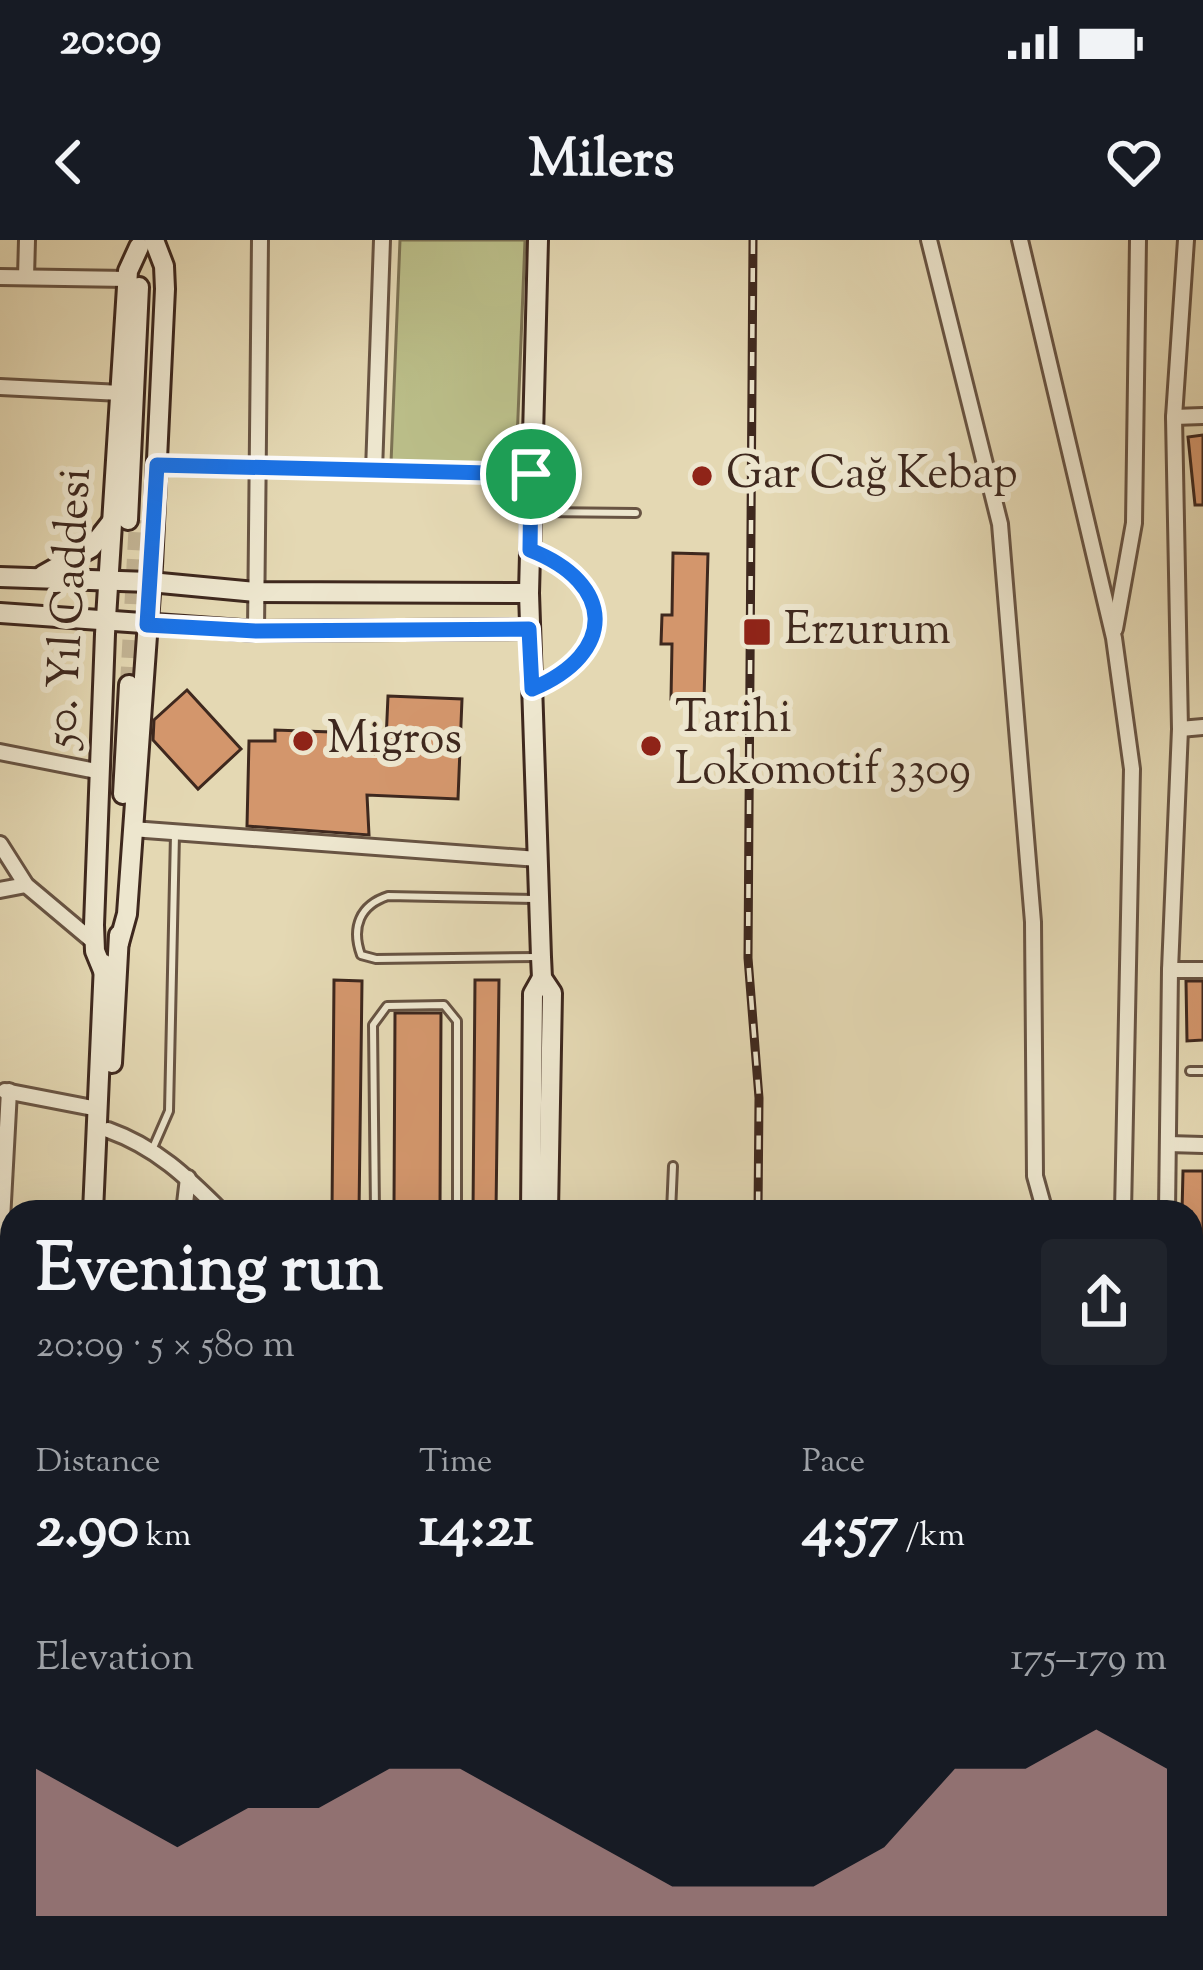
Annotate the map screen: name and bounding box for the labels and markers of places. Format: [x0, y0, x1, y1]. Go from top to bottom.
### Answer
pin [480, 423, 582, 525]
place label: Gar Cağ Kebap [726, 444, 1018, 509]
marker: Gar Cağ Kebap [689, 463, 715, 489]
place label: Erzurum [784, 600, 951, 665]
marker: Erzurum [741, 616, 773, 648]
place label: Tarihi Lokomotif 3309 [675, 688, 971, 805]
place label: Migros [327, 709, 462, 774]
marker: Migros [290, 728, 316, 754]
marker: Tarihi Lokomotif 3309 [638, 733, 664, 759]

